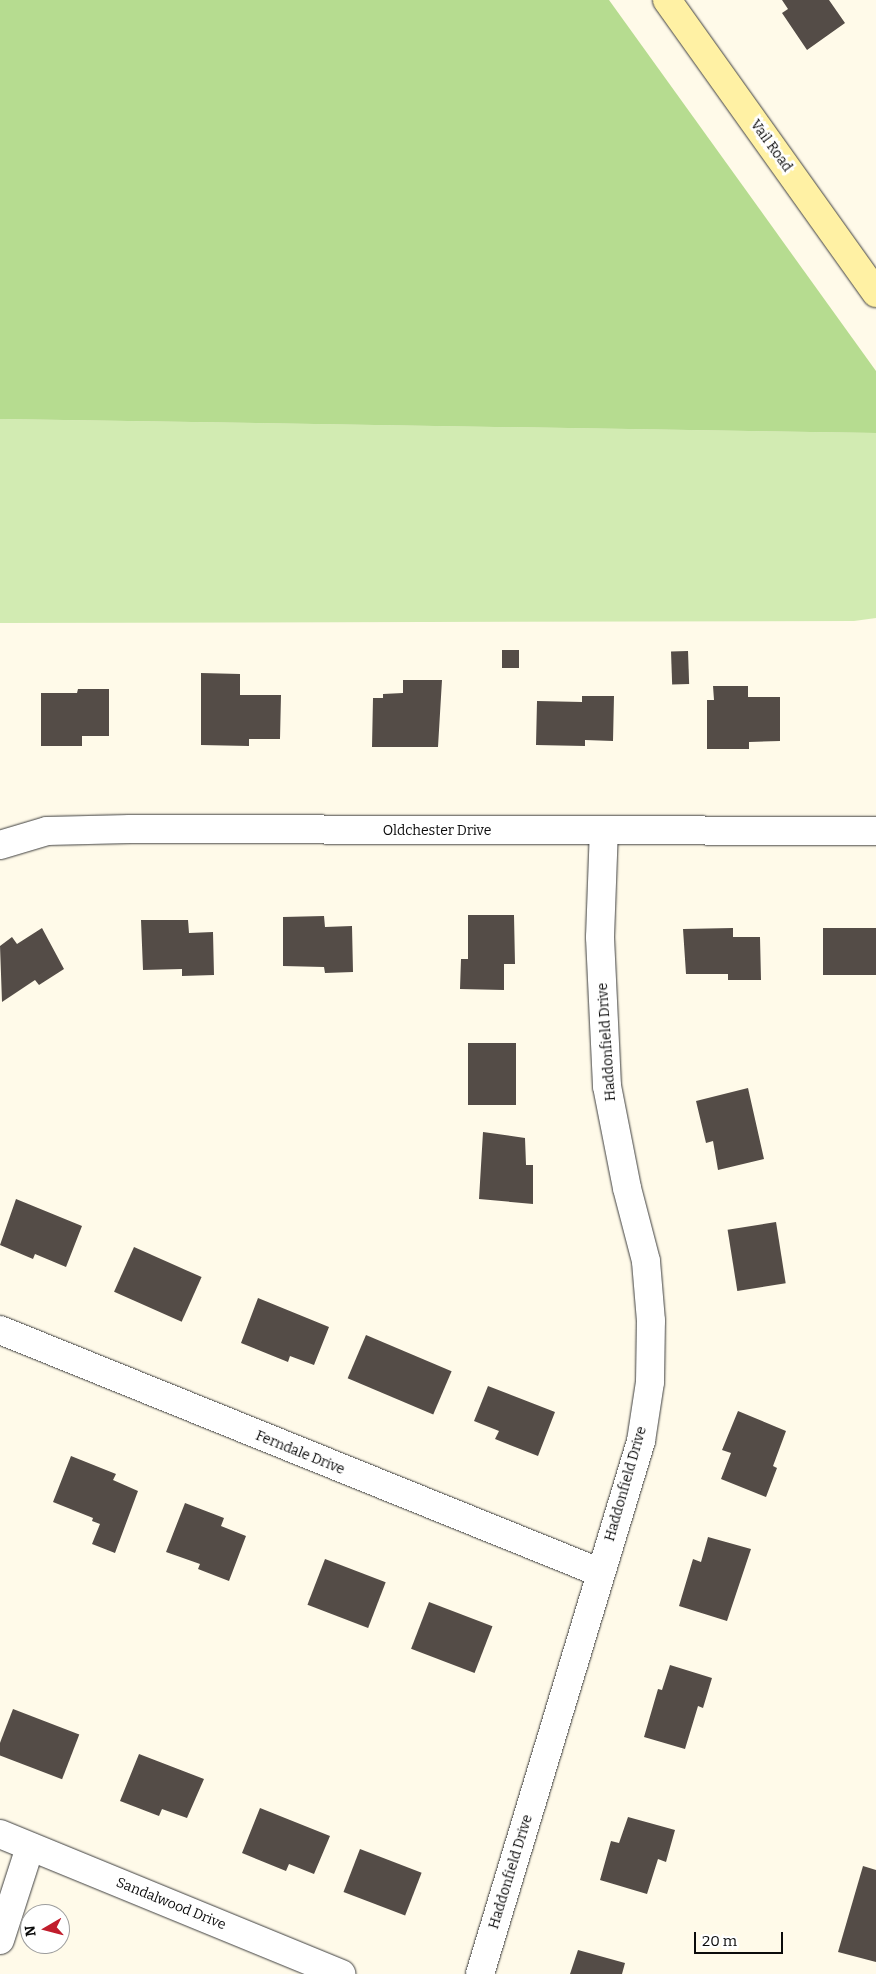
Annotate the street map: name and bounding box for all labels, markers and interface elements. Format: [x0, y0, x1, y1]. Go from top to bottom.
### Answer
street label: Vail Road [747, 117, 795, 175]
street label: Oldchester Drive [383, 823, 491, 839]
street label: Haddonfield Drive [594, 982, 620, 1102]
street label: Haddonfield Drive [602, 1425, 650, 1543]
street label: Ferndale Drive [253, 1428, 347, 1478]
street label: Haddonfield Drive [486, 1813, 536, 1931]
street label: Sandalwood Drive [114, 1874, 228, 1934]
north arrow [20, 1904, 70, 1954]
scale bar [696, 1922, 785, 1954]
text: N [21, 1924, 40, 1938]
text: 20 m [702, 1932, 737, 1950]

